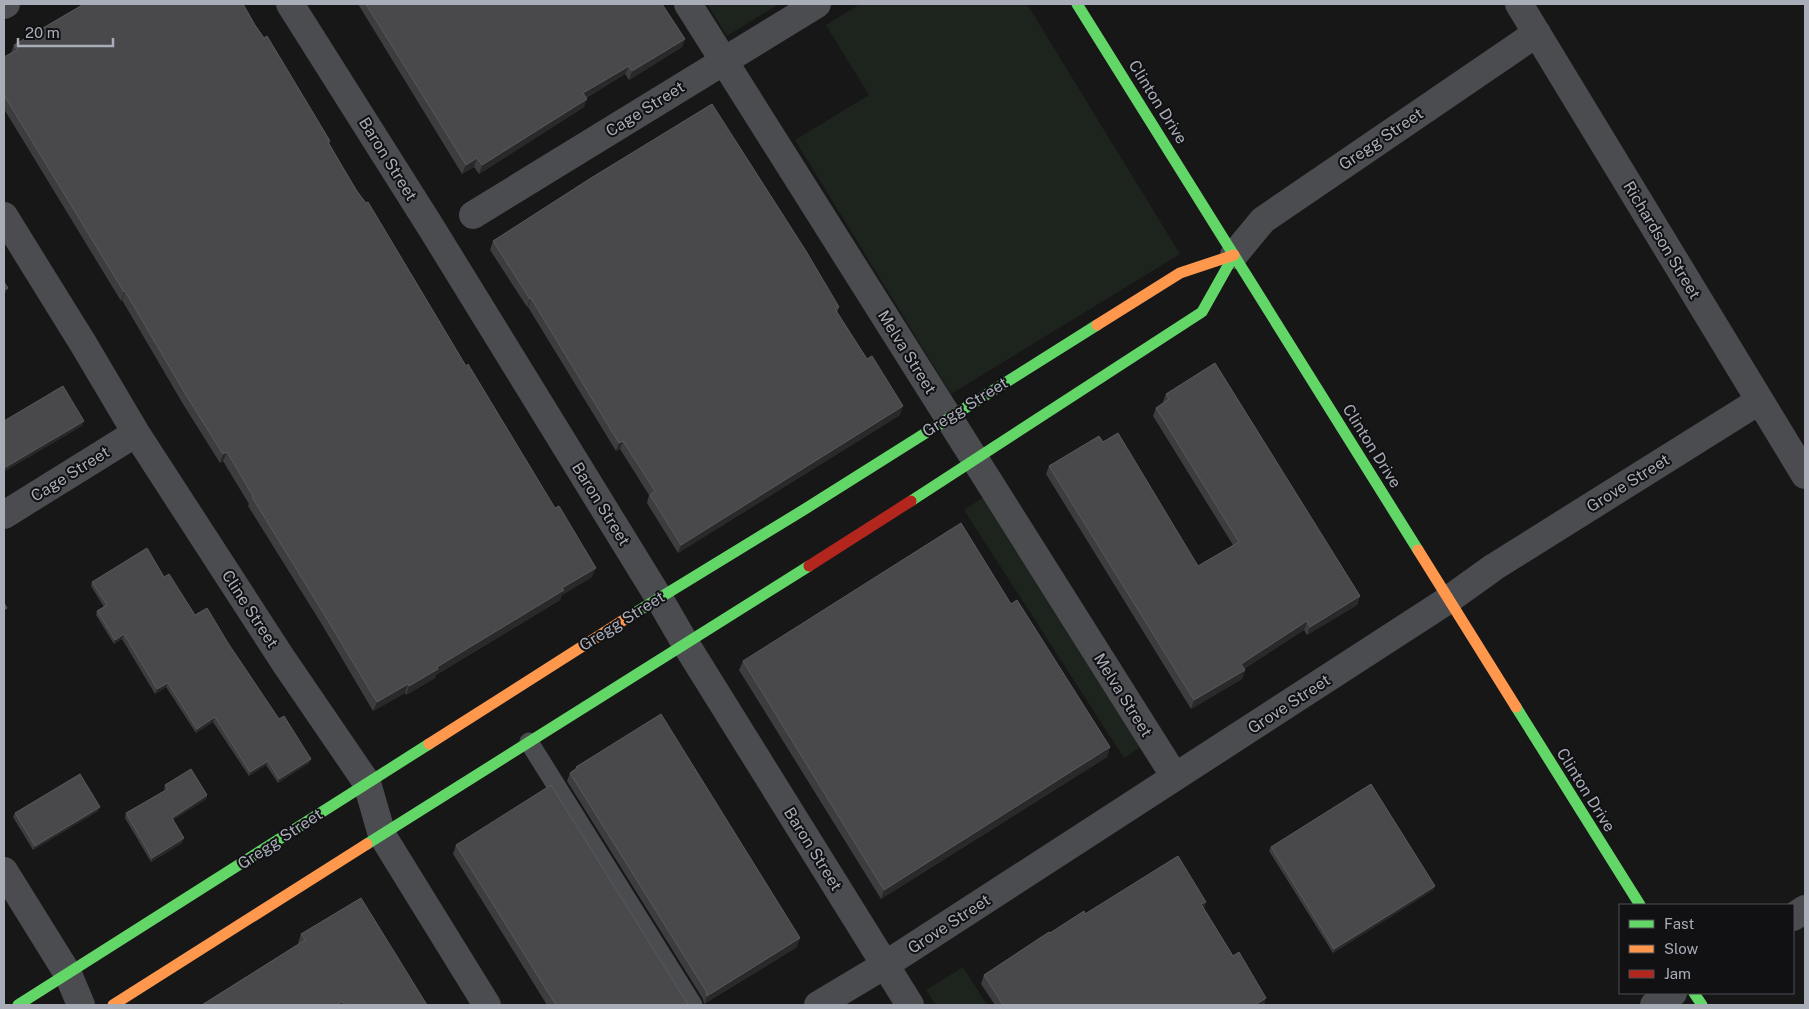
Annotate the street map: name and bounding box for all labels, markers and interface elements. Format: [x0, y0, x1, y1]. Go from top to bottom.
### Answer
scale bar [18, 15, 112, 47]
text: 20 m [25, 24, 60, 41]
street label: Clinton Drive [1125, 57, 1191, 147]
street label: Cage Street [602, 77, 688, 141]
street label: Gregg Street [1335, 104, 1427, 174]
street label: Baron Street [355, 114, 421, 204]
street label: Richardson Street [1619, 178, 1705, 302]
street label: Melva Street [874, 307, 940, 397]
street label: Gregg Street [919, 373, 1011, 441]
street label: Clinton Drive [1339, 401, 1405, 491]
street label: Cage Street [27, 442, 113, 506]
street label: Grove Street [1583, 450, 1673, 516]
street label: Baron Street [568, 459, 634, 549]
street label: Cline Street [218, 567, 282, 651]
street label: Gregg Street [576, 587, 668, 655]
street label: Melva Street [1090, 650, 1156, 740]
street label: Grove Street [1244, 670, 1334, 738]
street label: Clinton Drive [1553, 745, 1619, 835]
street label: Baron Street [780, 804, 846, 894]
street label: Gregg Street [234, 805, 326, 873]
street label: Grove Street [904, 890, 994, 958]
legend [1619, 904, 1794, 994]
text: Fast [1664, 915, 1694, 932]
text: Slow [1664, 940, 1699, 957]
text: Jam [1664, 965, 1691, 982]

